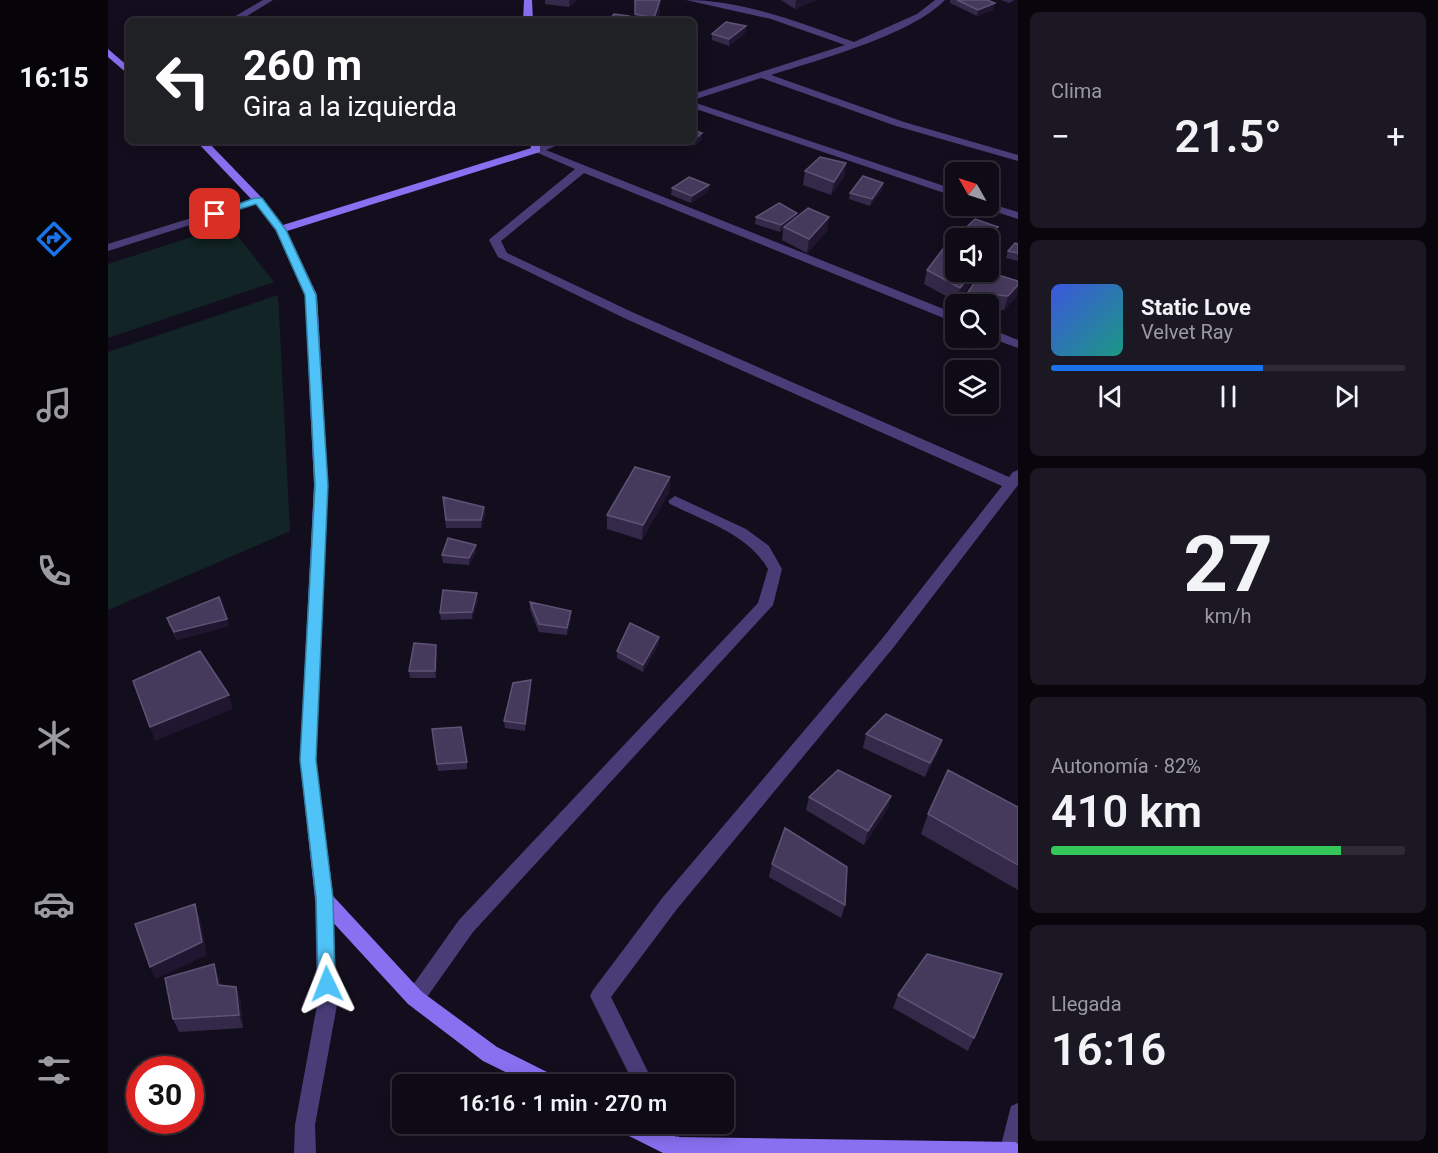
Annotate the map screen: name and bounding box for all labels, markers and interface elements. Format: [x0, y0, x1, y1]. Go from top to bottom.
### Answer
text: 260 m [243, 41, 362, 90]
icon: left [144, 42, 222, 120]
text: 16:15 [19, 62, 89, 94]
text: Clima [1051, 79, 1102, 103]
text: Gira a la izquierda [243, 91, 457, 123]
text: 21.5° [1174, 110, 1282, 163]
text: − [1051, 117, 1070, 156]
text: + [1386, 117, 1405, 156]
north arrow [945, 162, 999, 216]
map controls [945, 162, 999, 414]
pin [189, 188, 240, 239]
icon: arrive [198, 197, 231, 230]
icon: directions [33, 218, 75, 260]
button: sound [945, 228, 999, 282]
button: search [945, 294, 999, 348]
text: Static Love [1141, 295, 1251, 320]
text: Velvet Ray [1141, 320, 1233, 344]
button: layers [945, 360, 999, 414]
icon: previous [1094, 380, 1127, 413]
icon: pause [1212, 380, 1245, 413]
icon: next [1330, 380, 1363, 413]
icon: music [33, 384, 75, 426]
text: 27 [1183, 519, 1273, 610]
icon: phone [33, 550, 75, 592]
text: km/h [1205, 604, 1251, 628]
icon: climate [33, 717, 75, 759]
text: Autonomía · 82% [1051, 754, 1201, 778]
text: 410 km [1051, 785, 1202, 838]
icon: car [33, 883, 75, 925]
position arrow [295, 952, 359, 1016]
text: Llegada [1051, 992, 1122, 1016]
text: 16:16 [1051, 1023, 1166, 1076]
icon: filters [33, 1049, 75, 1091]
speed limit sign: 30 [126, 1056, 204, 1134]
text: 16:16 · 1 min · 270 m [459, 1091, 667, 1116]

